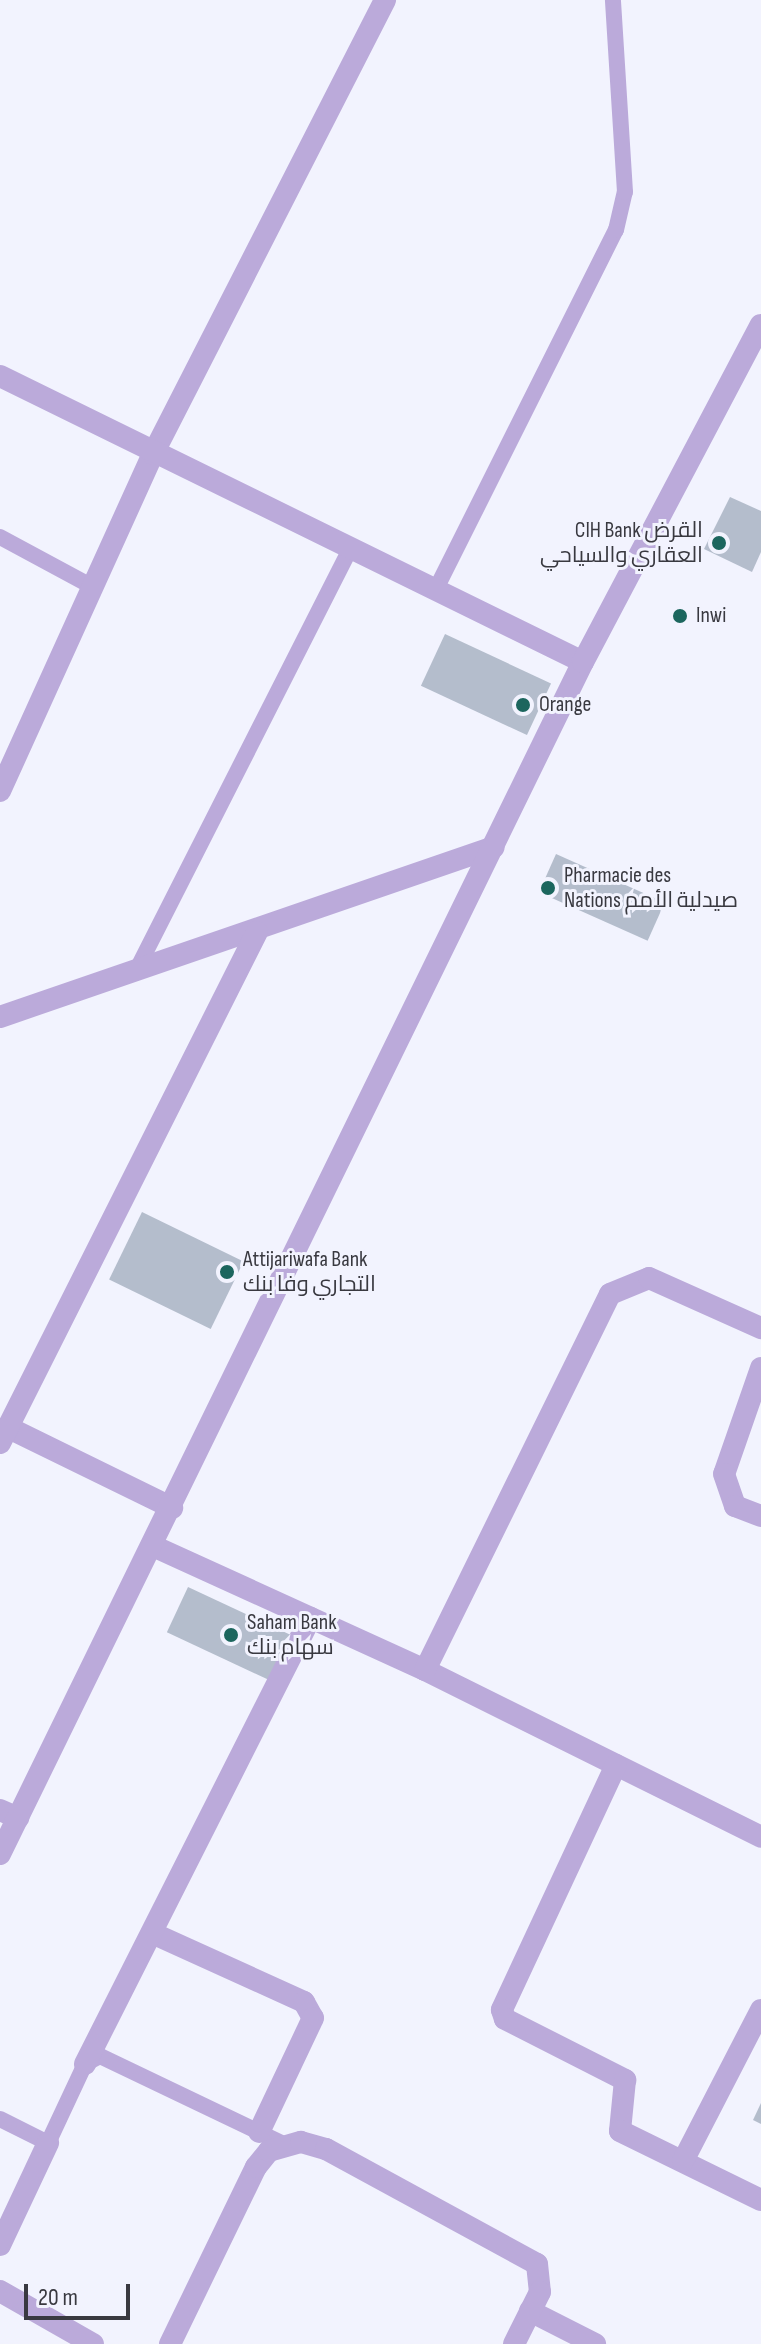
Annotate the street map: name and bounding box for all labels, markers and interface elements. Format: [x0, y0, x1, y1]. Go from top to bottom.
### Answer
place label: CIH Bank القرض العقاري والسياحي [540, 517, 703, 568]
marker: CIH Bank القرض العقاري والسياحي [710, 534, 728, 552]
place label: Inwi [696, 603, 726, 629]
marker: Inwi [671, 607, 689, 625]
place label: Orange [539, 692, 591, 718]
marker: Orange [514, 696, 532, 714]
place label: Pharmacie des Nations صيدلية الأمم [564, 862, 738, 914]
marker: Pharmacie des Nations صيدلية الأمم [539, 879, 557, 897]
place label: Attijariwafa Bank التجاري وفا بنك [243, 1246, 376, 1298]
marker: Attijariwafa Bank التجاري وفا بنك [218, 1263, 236, 1281]
place label: Saham Bank سهام بنك [247, 1609, 337, 1660]
marker: Saham Bank سهام بنك [222, 1626, 240, 1644]
scale bar [28, 2268, 134, 2318]
text: 20 m [38, 2283, 78, 2312]

